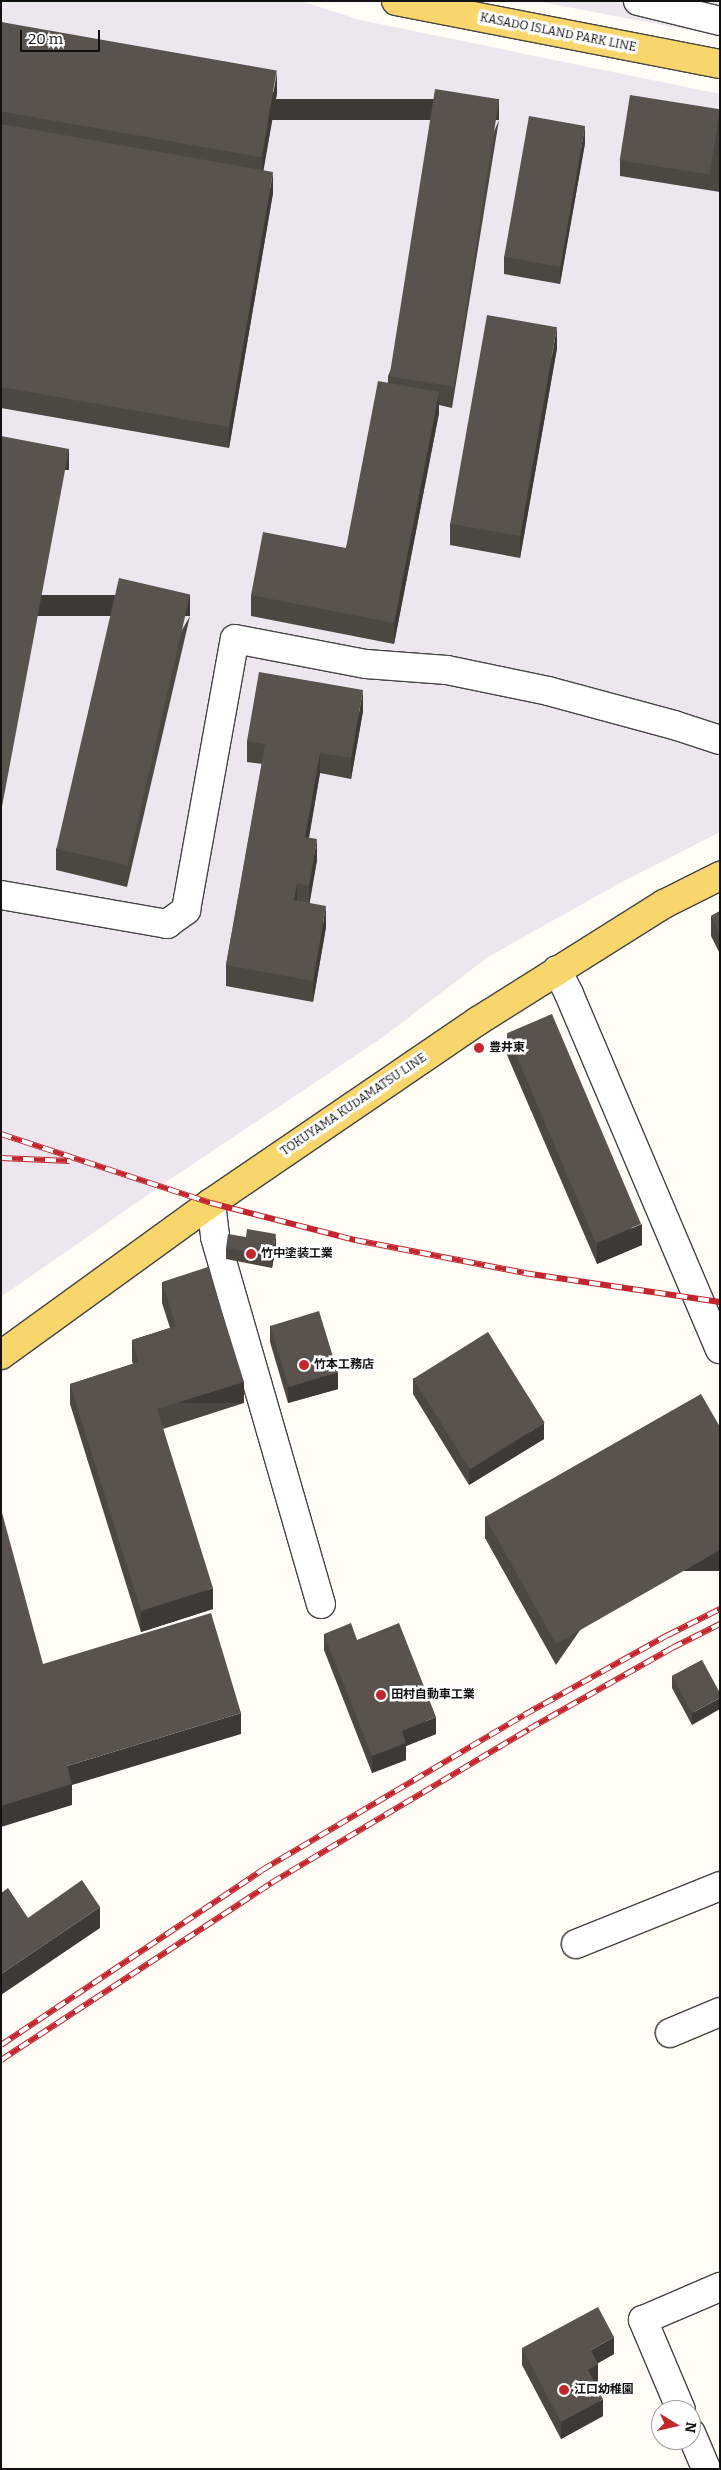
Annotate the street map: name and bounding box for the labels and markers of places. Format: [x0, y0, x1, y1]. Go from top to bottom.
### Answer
place label: 豊井東 [489, 1041, 525, 1055]
marker: 豊井東 [473, 1042, 485, 1054]
place label: 竹中塗装工業 [261, 1247, 333, 1261]
marker: 竹中塗装工業 [245, 1248, 257, 1260]
place label: 竹本工務店 [314, 1358, 374, 1372]
marker: 竹本工務店 [298, 1359, 310, 1371]
place label: 田村自動車工業 [391, 1688, 475, 1702]
marker: 田村自動車工業 [375, 1689, 387, 1701]
place label: 江口幼稚園 [574, 2383, 634, 2397]
marker: 江口幼稚園 [558, 2384, 570, 2396]

